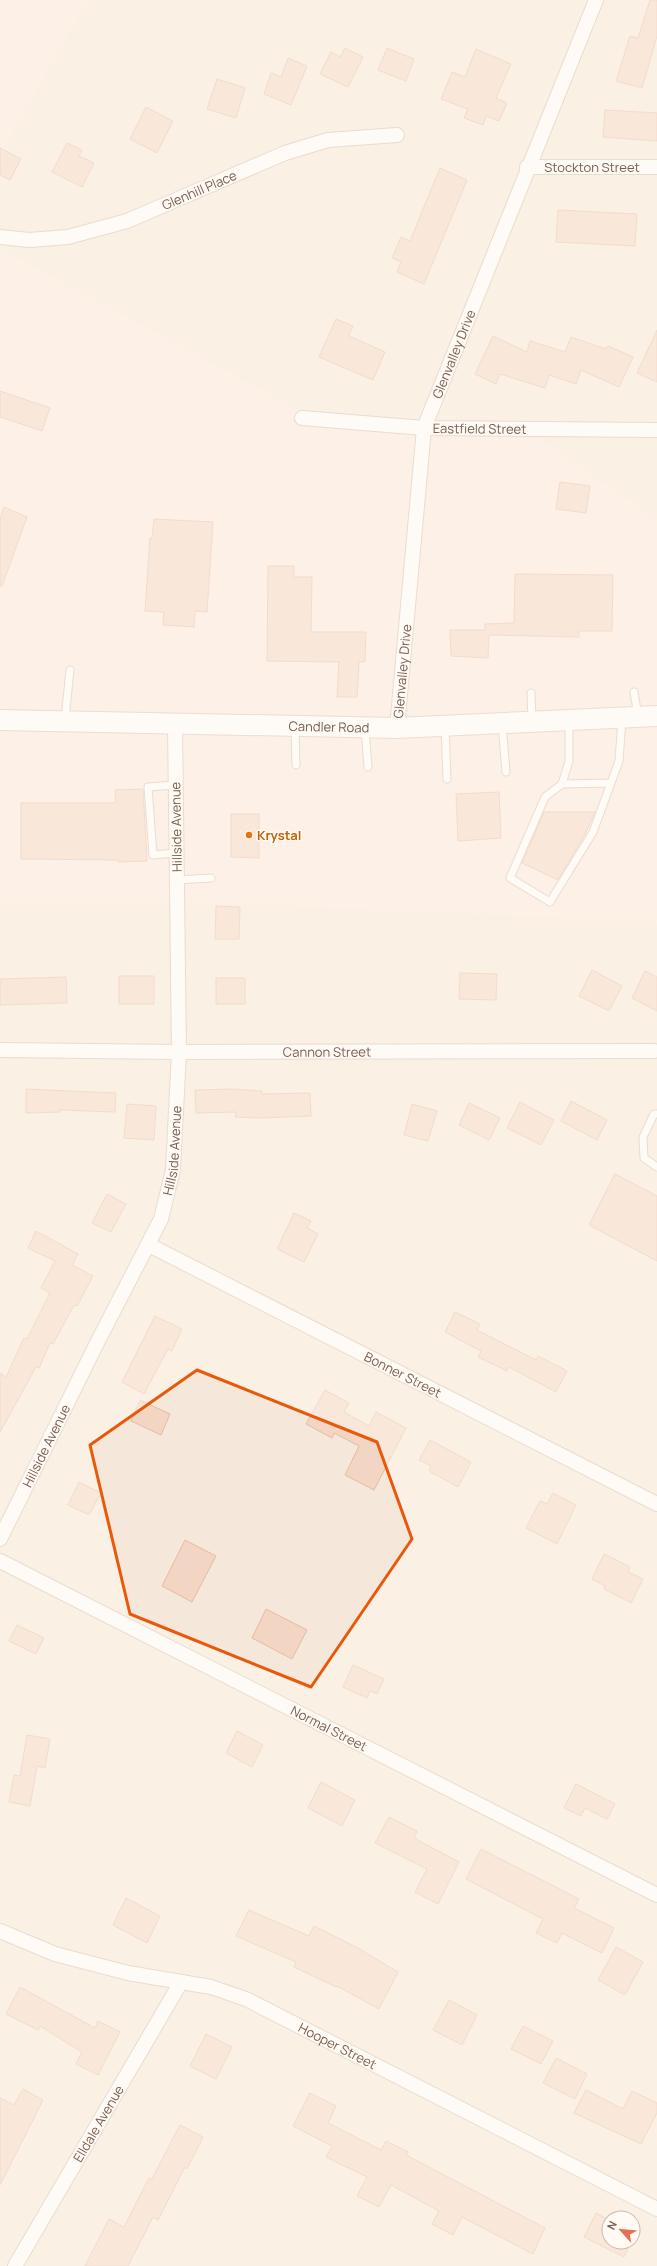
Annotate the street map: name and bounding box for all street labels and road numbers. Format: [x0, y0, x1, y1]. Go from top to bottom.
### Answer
street label: Stockton Street [544, 158, 640, 176]
street label: Glenhill Place [159, 166, 240, 214]
street label: Glenvalley Drive [428, 307, 480, 401]
street label: Eastfield Street [433, 419, 527, 438]
street label: Glenvalley Drive [389, 623, 415, 719]
street label: Candler Road [288, 717, 369, 736]
street label: Hillside Avenue [166, 781, 186, 872]
street label: Cannon Street [283, 1043, 371, 1061]
street label: Hillside Avenue [158, 1105, 185, 1197]
street label: Bonner Street [361, 1347, 445, 1402]
street label: Hillside Avenue [18, 1401, 74, 1490]
street label: Normal Street [288, 1701, 370, 1755]
street label: Hooper Street [296, 2018, 380, 2073]
street label: Elldale Avenue [69, 2081, 128, 2165]

